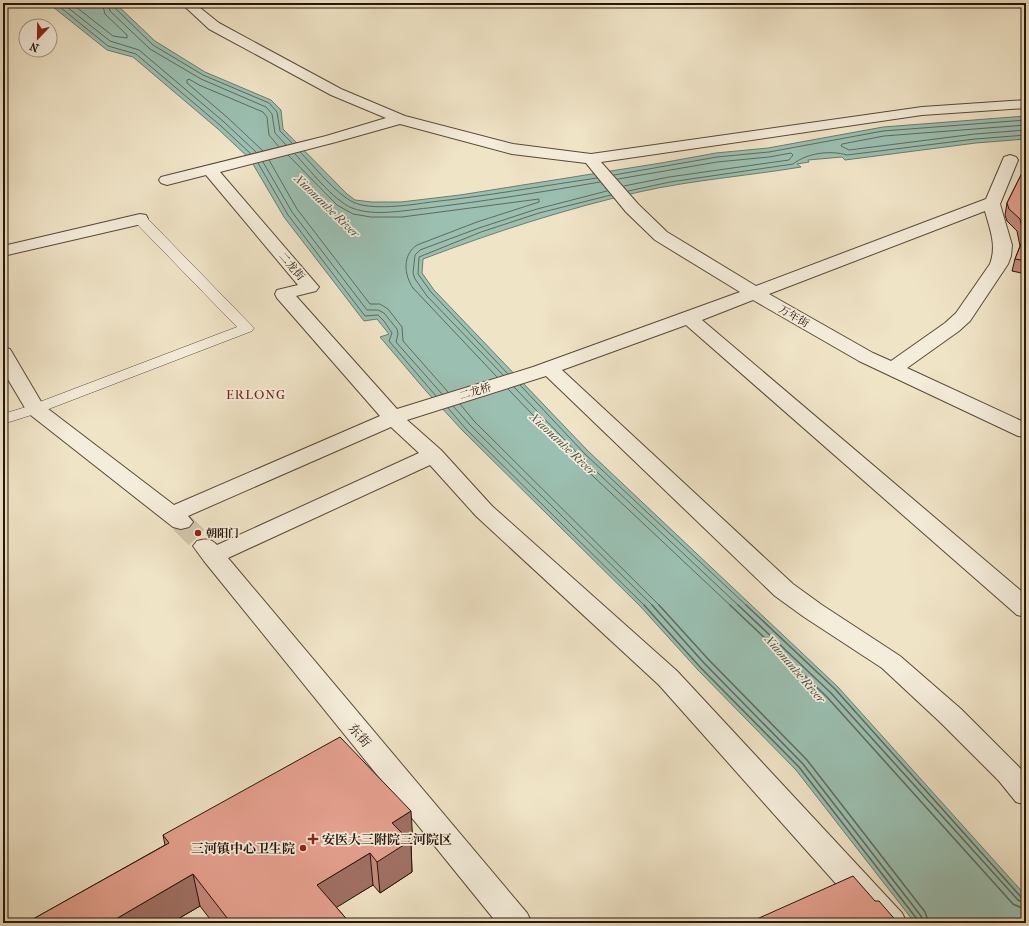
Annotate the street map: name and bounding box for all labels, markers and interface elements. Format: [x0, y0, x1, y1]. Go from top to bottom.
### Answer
north arrow [18, 18, 58, 58]
text: N [28, 39, 41, 54]
water label: Xiaonanhe River [291, 171, 364, 242]
street label: 二龙街 [276, 250, 307, 283]
street label: 万年街 [776, 303, 811, 330]
street label: 二龙桥 [457, 380, 493, 403]
district label: ERLONG [226, 387, 286, 402]
water label: Xiaonanhe River [527, 409, 600, 479]
place label: 朝阳门 [206, 527, 239, 540]
marker: 朝阳门 [193, 528, 203, 538]
water label: Xiaonanhe River [761, 632, 829, 707]
street label: 东街 [346, 721, 374, 750]
place label: 安医大三附院三河院区 [322, 832, 452, 847]
marker: 安医大三附院三河院区 [307, 833, 319, 845]
place label: 三河镇中心卫生院 [191, 841, 295, 856]
marker: 三河镇中心卫生院 [298, 843, 308, 853]

